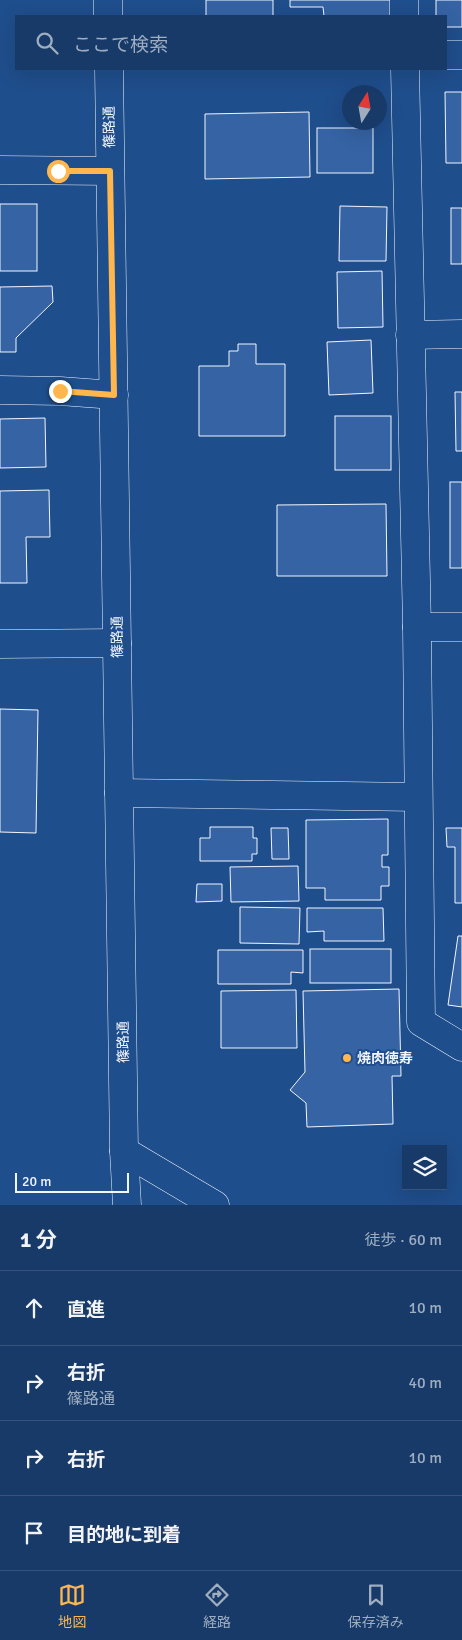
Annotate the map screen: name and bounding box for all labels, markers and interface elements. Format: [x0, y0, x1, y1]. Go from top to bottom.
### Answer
search box [15, 15, 447, 70]
icon: search [33, 29, 61, 57]
text: ここで検索 [73, 33, 168, 57]
north arrow [342, 85, 387, 130]
street label: 篠路通 [101, 106, 118, 148]
route start [47, 160, 70, 183]
route end [49, 380, 72, 403]
street label: 篠路通 [109, 616, 126, 658]
street label: 篠路通 [115, 1021, 132, 1063]
place label: 焼肉徳寿 [357, 1050, 413, 1067]
marker: 焼肉徳寿 [341, 1052, 353, 1064]
map controls [402, 1145, 447, 1190]
button: layers [402, 1145, 447, 1190]
scale bar [15, 1170, 129, 1193]
text: 20 m [22, 1173, 51, 1190]
text: 1 分 [20, 1227, 57, 1253]
text: 徒歩 · 60 m [365, 1230, 442, 1250]
icon: ahead [20, 1294, 48, 1322]
text: 直進 [67, 1298, 105, 1322]
text: 10 m [408, 1298, 442, 1318]
text: 右折 [67, 1361, 105, 1385]
icon: right [20, 1369, 48, 1397]
text: 40 m [408, 1373, 442, 1393]
text: 篠路通 [67, 1389, 115, 1409]
icon: right [20, 1444, 48, 1472]
text: 右折 [67, 1448, 105, 1472]
text: 10 m [408, 1448, 442, 1468]
icon: arrive [20, 1519, 48, 1547]
text: 目的地に到着 [67, 1523, 181, 1547]
tab: 地図 [58, 1581, 86, 1631]
tab: 経路 [203, 1581, 231, 1631]
tab: 保存済み [348, 1581, 404, 1631]

